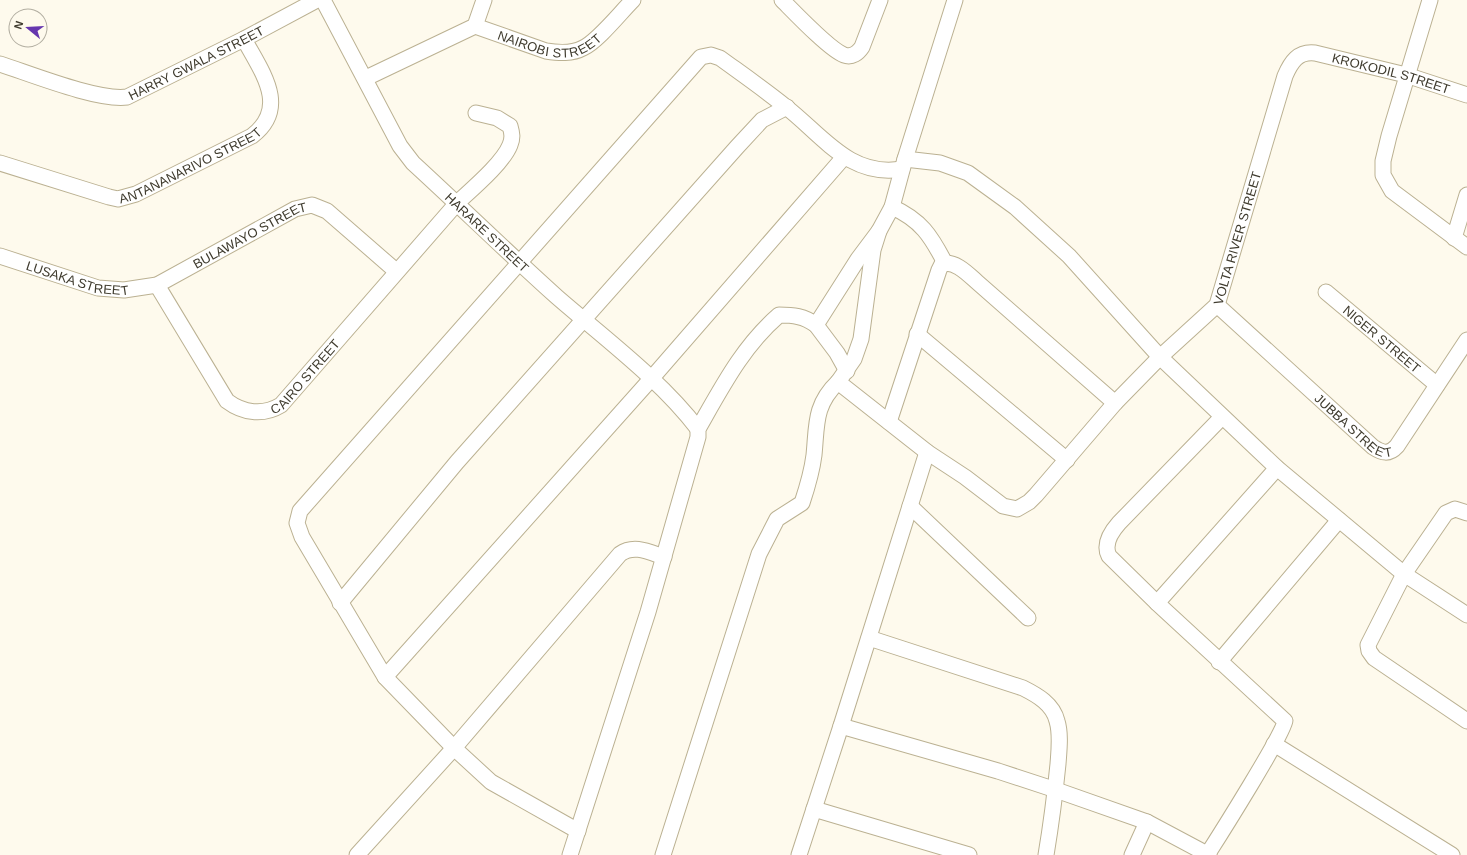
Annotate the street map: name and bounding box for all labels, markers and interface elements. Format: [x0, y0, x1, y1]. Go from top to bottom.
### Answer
north arrow [8, 8, 48, 48]
text: N [12, 19, 25, 31]
street label: HARRY GWALA STREET [126, 22, 266, 103]
street label: NAIROBI STREET [494, 22, 602, 40]
text: NAIROBI STREET [496, 27, 604, 60]
street label: KROKODIL STREET [1331, 50, 1452, 96]
street label: ANTANANARIVO STREET [117, 124, 264, 206]
street label: VOLTA RIVER STREET [1210, 170, 1264, 306]
street label: HARARE STREET [442, 189, 532, 275]
street label: BULAWAYO STREET [190, 199, 308, 271]
street label: LUSAKA STREET [25, 258, 130, 298]
street label: NIGER STREET [1340, 302, 1424, 376]
street label: CAIRO STREET [268, 336, 342, 417]
street label: JUBBA STREET [1312, 390, 1393, 460]

